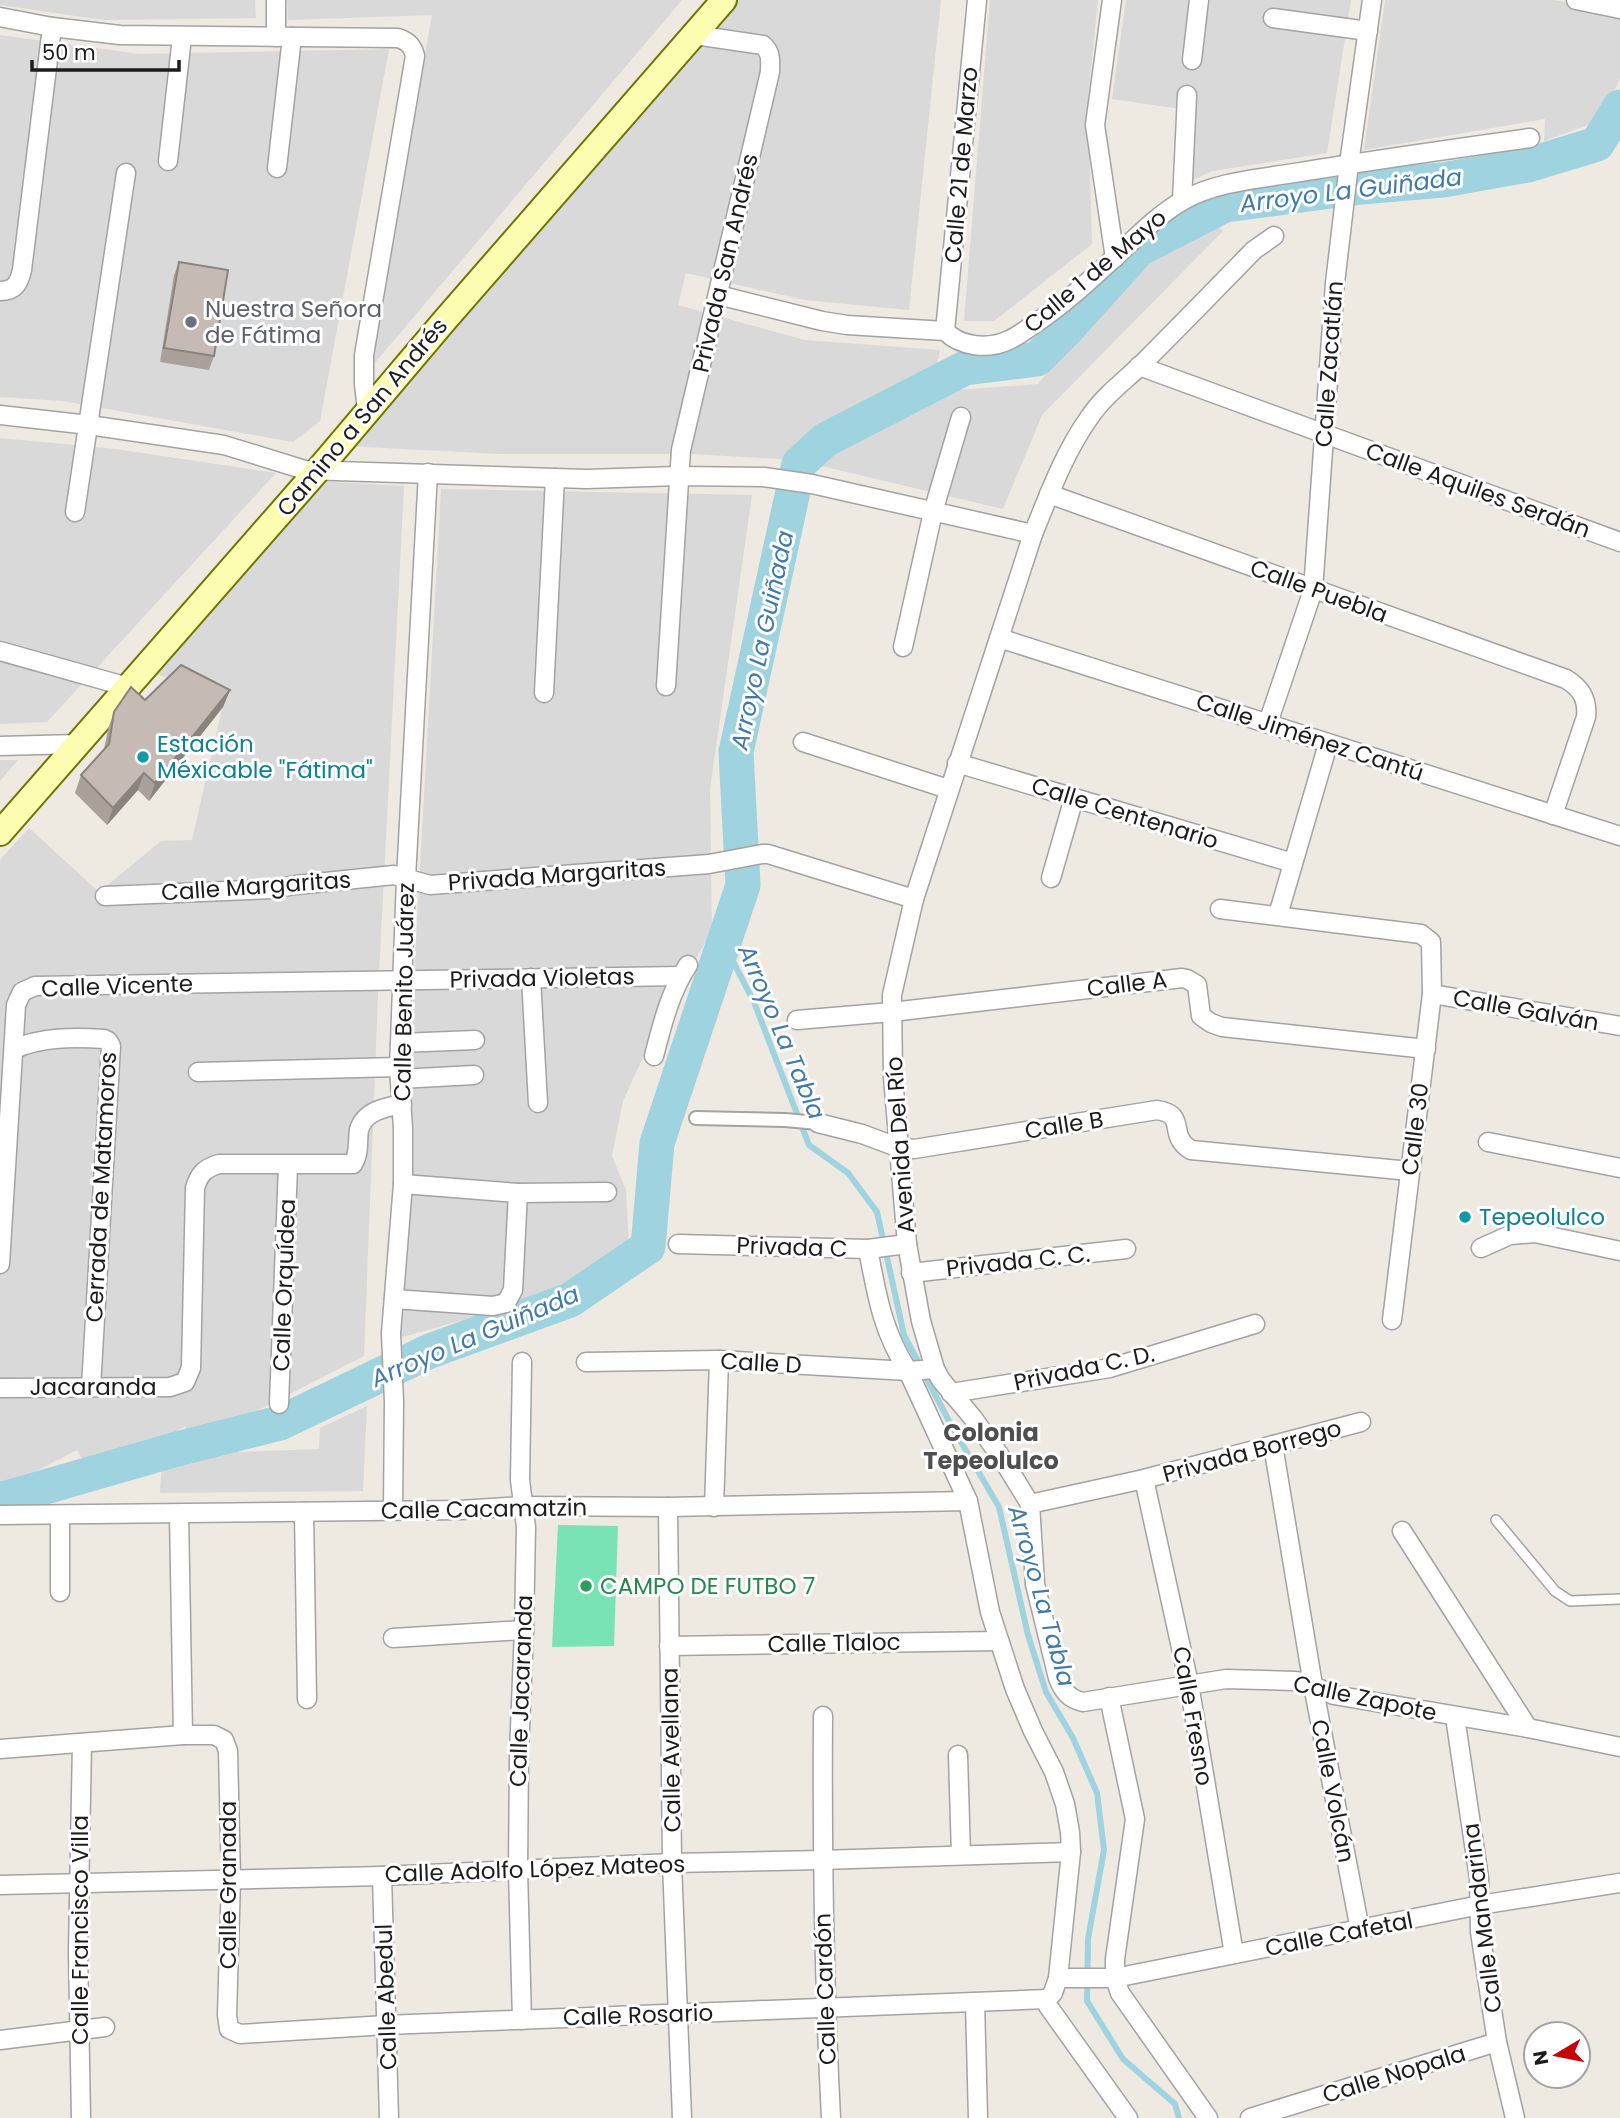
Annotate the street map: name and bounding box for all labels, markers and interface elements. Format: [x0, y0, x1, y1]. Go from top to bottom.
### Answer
scale bar [32, 28, 178, 72]
text: 50 m [42, 38, 96, 67]
street label: Calle 21 de Marzo [936, 66, 986, 264]
street label: Privada San Andrés [684, 150, 766, 376]
water label: Arroyo La Guiñada [1237, 160, 1464, 220]
street label: Calle 1 de Mayo [1017, 202, 1173, 340]
street label: Calle Zacatlán [1307, 280, 1351, 448]
place label: Nuestra Señora de Fátima [205, 293, 382, 351]
street label: Camino a San Andrés [269, 311, 455, 523]
marker: Nuestra Señora de Fátima [183, 314, 199, 330]
street label: Calle Aquiles Serdán [1361, 434, 1595, 546]
water label: Arroyo La Guiñada [722, 527, 801, 754]
street label: Calle Puebla [1246, 551, 1392, 631]
street label: Calle Jiménez Cantú [1192, 685, 1428, 789]
place label: Estación Méxicable "Fátima" [157, 728, 373, 786]
marker: Estación Méxicable "Fátima" [135, 749, 151, 765]
street label: Calle Centenario [1028, 769, 1222, 857]
street label: Privada Margaritas [447, 851, 667, 899]
street label: Calle Margaritas [160, 863, 352, 909]
street label: Calle Benito Juárez [386, 882, 422, 1102]
water label: Arroyo La Tabla [730, 939, 834, 1124]
street label: Privada Violetas [449, 960, 635, 996]
street label: Calle A [1085, 963, 1169, 1005]
street label: Calle Vicente [41, 967, 193, 1005]
street label: Calle Galván [1451, 981, 1601, 1039]
street label: Cerrada de Matamoros [78, 1051, 124, 1323]
street label: Avenida Del Río [878, 1056, 922, 1234]
street label: Calle 30 [1393, 1081, 1437, 1177]
street label: Calle B [1022, 1103, 1106, 1147]
street label: Calle Orquídea [265, 1198, 303, 1372]
place label: Tepeolulco [1479, 1201, 1605, 1233]
marker: Tepeolulco [1457, 1209, 1473, 1225]
street label: Privada C [736, 1229, 848, 1265]
street label: Privada C. C. [944, 1238, 1092, 1284]
water label: Arroyo La Guiñada [365, 1277, 584, 1395]
street label: Privada C. D. [1011, 1337, 1157, 1399]
street label: Calle D [720, 1345, 802, 1381]
street label: Jacaranda [29, 1371, 157, 1403]
street label: Privada Borrego [1159, 1412, 1345, 1490]
district label: Colonia Tepeolulco [923, 1416, 1059, 1477]
street label: Calle Cacamatzin [381, 1491, 587, 1527]
water label: Arroyo La Tabla [1000, 1501, 1084, 1690]
place label: CAMPO DE FUTBO 7 [600, 1570, 815, 1602]
marker: CAMPO DE FUTBO 7 [578, 1578, 594, 1594]
street label: Calle Jacaranda [502, 1594, 540, 1788]
street label: Calle Tlaloc [767, 1626, 901, 1660]
street label: Calle Fresno [1165, 1644, 1221, 1788]
street label: Calle Avellana [654, 1667, 688, 1833]
street label: Calle Zapote [1290, 1667, 1440, 1729]
street label: Calle Volcán [1303, 1717, 1363, 1865]
street label: Calle Granada [212, 1801, 244, 1969]
street label: Calle Francisco Villa [64, 1815, 96, 2045]
street label: Calle Mandarina [1454, 1821, 1510, 2015]
street label: Calle Adolfo López Mateos [384, 1848, 686, 1890]
street label: Calle Cafetal [1262, 1904, 1416, 1964]
street label: Calle Cardón [806, 1913, 844, 2065]
street label: Calle Abedul [367, 1923, 405, 2071]
street label: Calle Rosario [562, 1996, 714, 2034]
north arrow [1522, 2020, 1592, 2090]
street label: Calle Nopala [1318, 2037, 1470, 2111]
text: N [1526, 2048, 1555, 2067]

